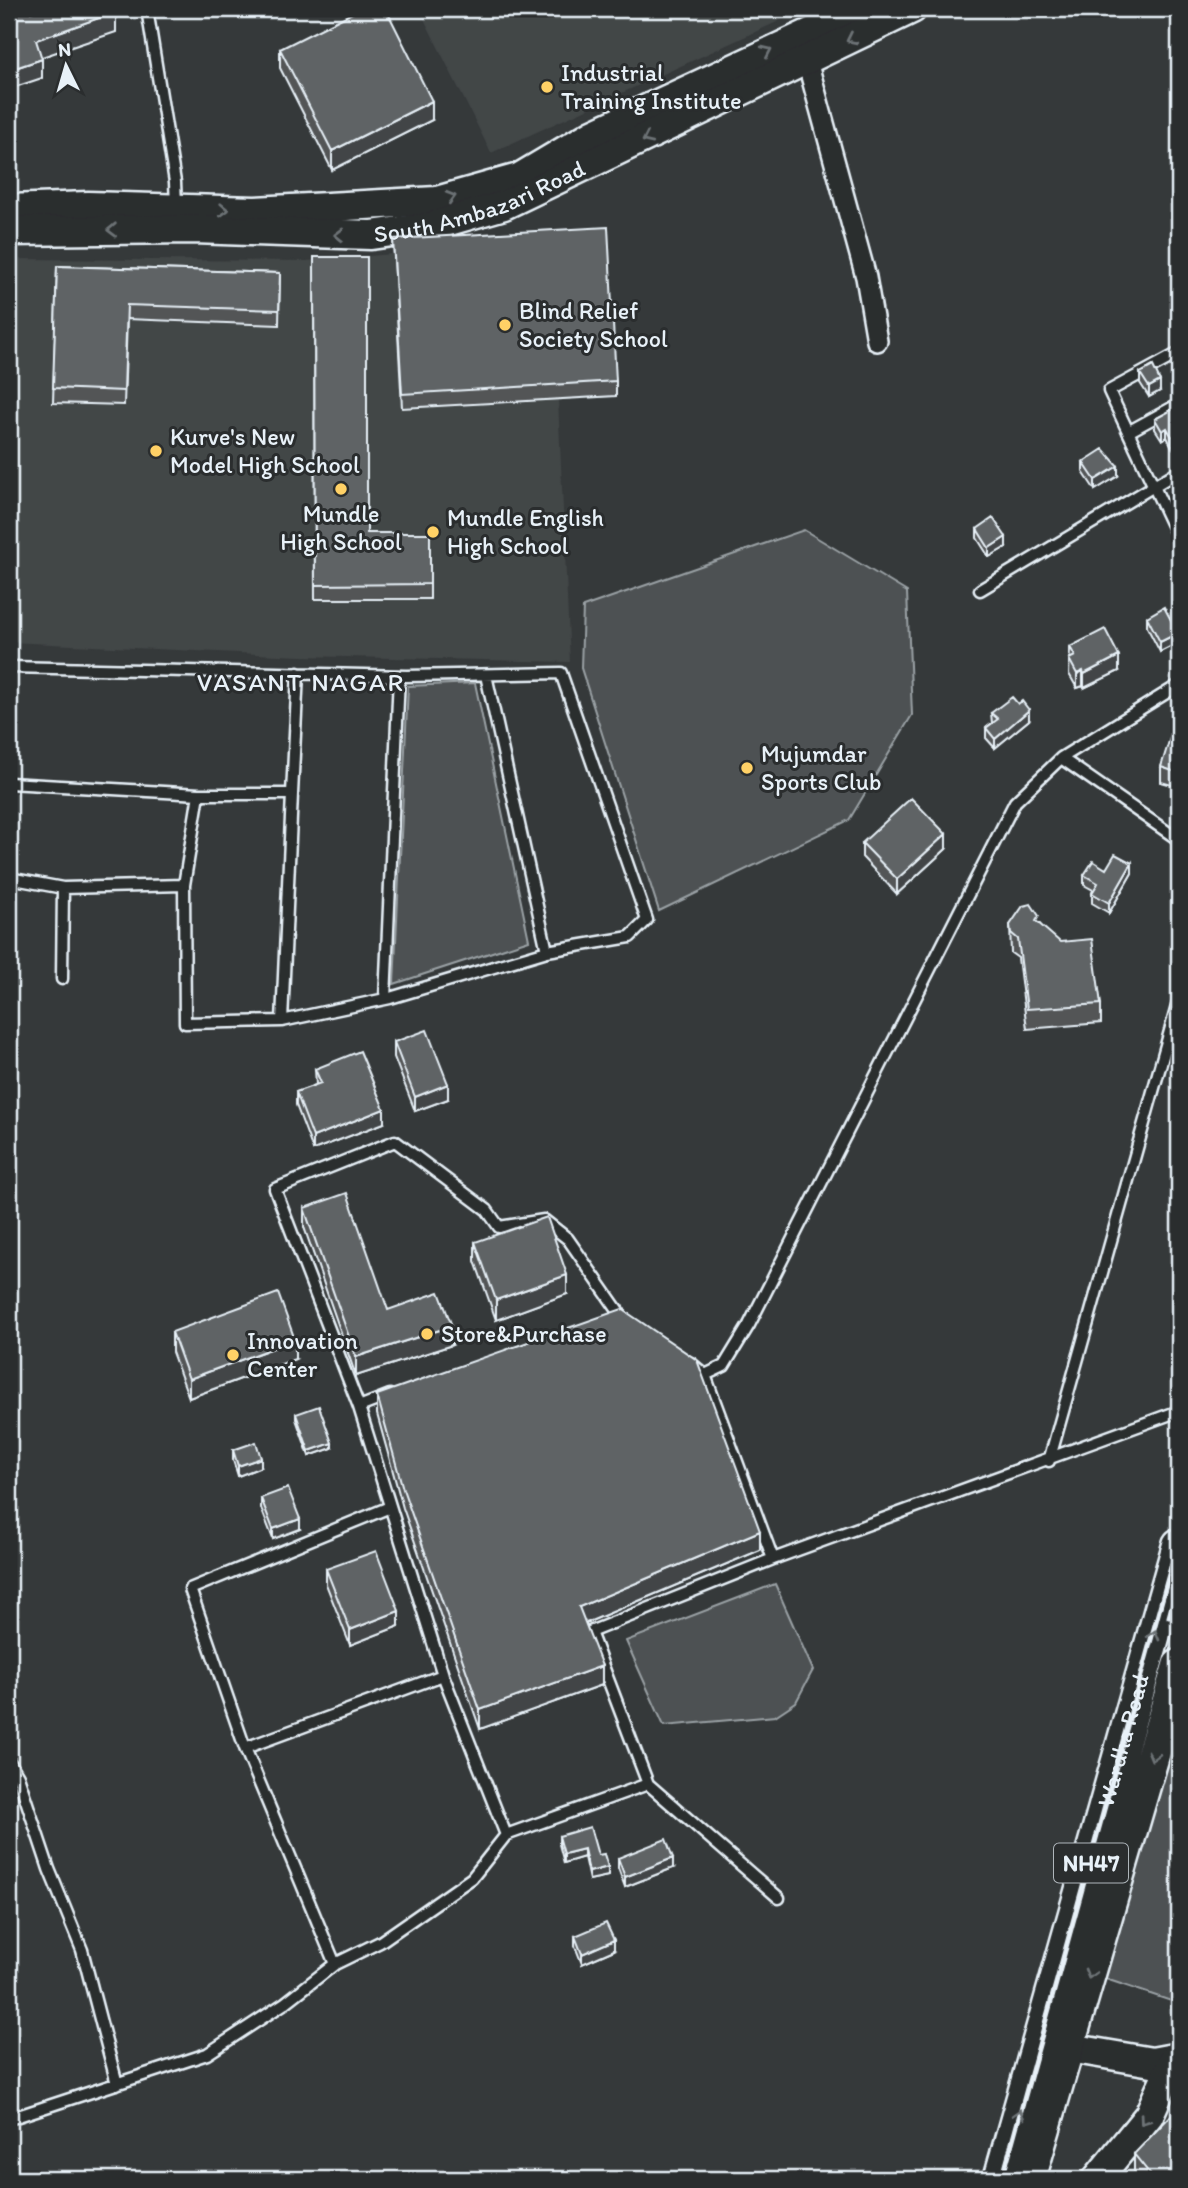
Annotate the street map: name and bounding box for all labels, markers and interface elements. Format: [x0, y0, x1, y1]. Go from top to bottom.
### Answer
one-way arrow [846, 30, 858, 44]
north arrow [32, 32, 102, 102]
text: N [57, 38, 72, 62]
one-way arrow [760, 45, 772, 59]
place label: Industrial Training Institute [561, 58, 742, 115]
marker: Industrial Training Institute [539, 79, 555, 95]
one-way arrow [641, 131, 654, 145]
street label: South Ambazari Road [372, 153, 589, 248]
one-way arrow [444, 191, 456, 205]
one-way arrow [219, 203, 230, 218]
one-way arrow [106, 222, 117, 238]
one-way arrow [334, 227, 345, 242]
place label: Blind Relief Society School [519, 296, 668, 353]
marker: Blind Relief Society School [497, 317, 513, 333]
place label: Kurve's New Model High School [170, 422, 360, 479]
marker: Kurve's New Model High School [148, 443, 164, 459]
marker: Mundle High School [333, 481, 349, 497]
place label: Mundle High School [280, 499, 402, 556]
place label: Mundle English High School [447, 503, 604, 560]
marker: Mundle English High School [425, 524, 441, 540]
district label: VASANT NAGAR [197, 666, 405, 698]
place label: Mujumdar Sports Club [761, 739, 882, 796]
marker: Mujumdar Sports Club [739, 760, 755, 776]
place label: Store&Purchase [441, 1319, 607, 1348]
place label: Innovation Center [247, 1326, 358, 1383]
marker: Store&Purchase [419, 1326, 435, 1342]
marker: Innovation Center [225, 1347, 241, 1363]
one-way arrow [1146, 1630, 1160, 1642]
street label: Wardha Road [1090, 1670, 1155, 1810]
one-way arrow [1147, 1749, 1162, 1761]
road number: NH47 [1054, 1844, 1128, 1882]
one-way arrow [1083, 1968, 1098, 1980]
one-way arrow [1011, 2108, 1025, 2120]
one-way arrow [1140, 2112, 1152, 2125]

